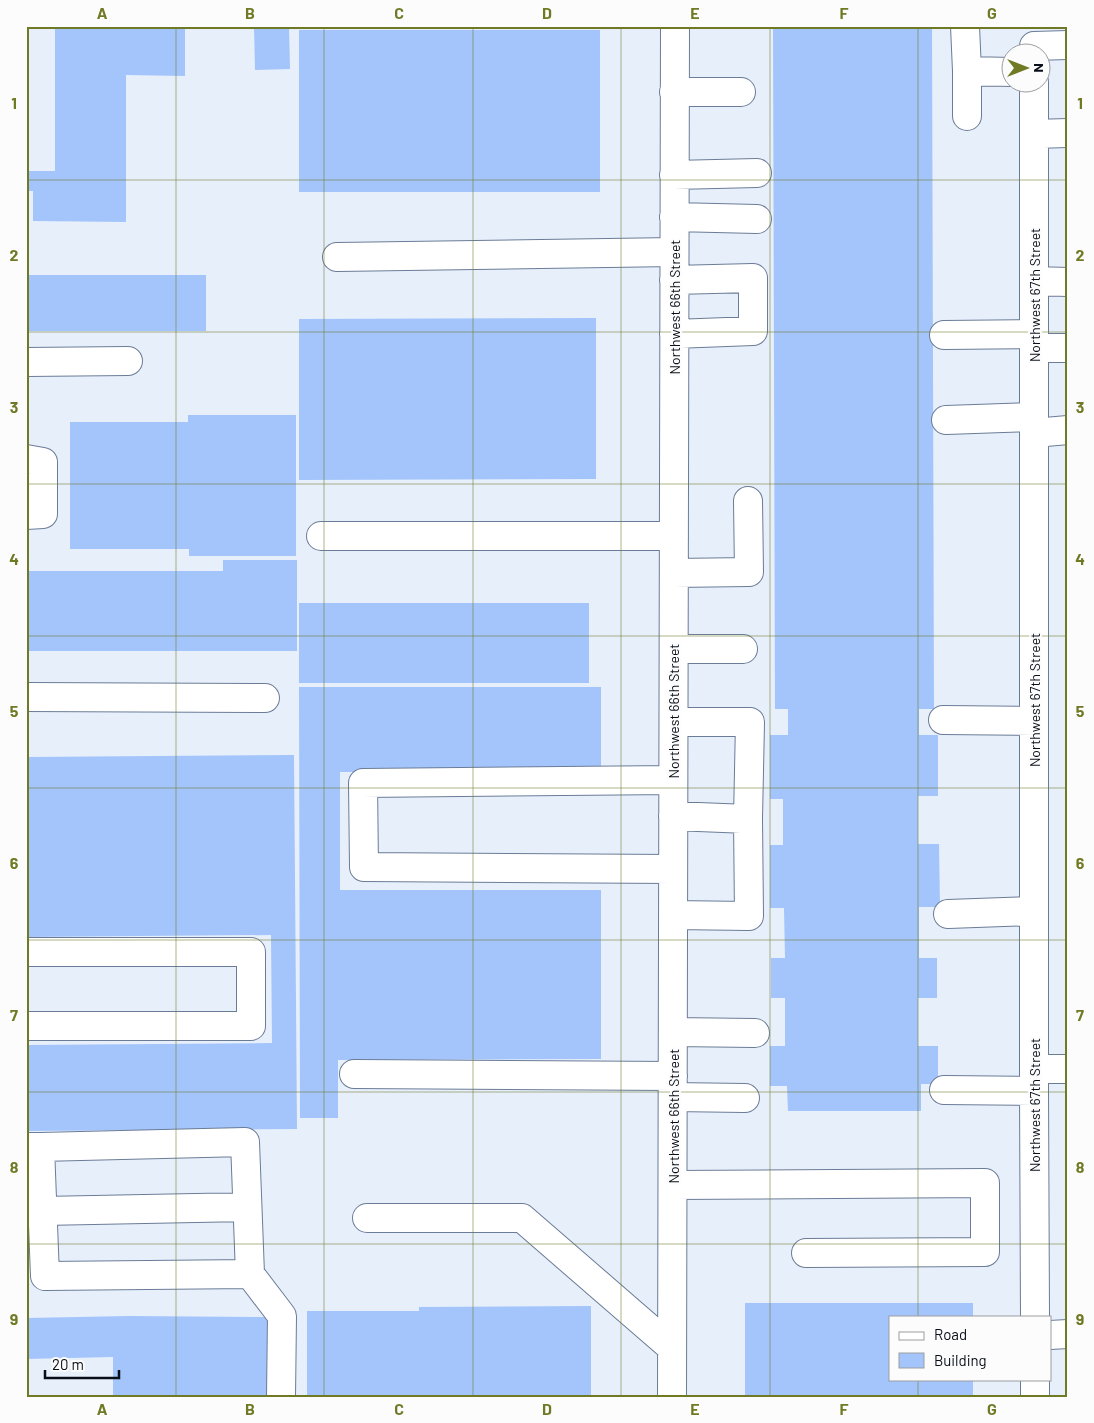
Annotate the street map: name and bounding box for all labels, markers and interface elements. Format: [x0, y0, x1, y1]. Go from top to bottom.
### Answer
text: A [97, 3, 108, 22]
text: B [245, 3, 255, 22]
text: C [394, 3, 404, 22]
text: D [542, 3, 552, 22]
text: E [690, 3, 700, 22]
text: F [840, 3, 849, 22]
text: G [987, 3, 997, 22]
north arrow [1002, 42, 1052, 92]
text: N [1031, 63, 1048, 73]
text: 1 [11, 93, 17, 112]
text: 1 [1077, 93, 1083, 112]
street label: Northwest 67th Street [1026, 228, 1043, 362]
street label: Northwest 66th Street [666, 240, 683, 374]
text: 2 [10, 245, 19, 264]
text: 2 [1076, 245, 1085, 264]
text: 3 [10, 397, 18, 416]
text: 3 [1076, 397, 1084, 416]
text: 4 [9, 549, 19, 568]
text: 4 [1075, 549, 1085, 568]
street label: Northwest 67th Street [1026, 633, 1043, 767]
street label: Northwest 66th Street [665, 644, 682, 778]
text: 5 [10, 701, 19, 720]
text: 5 [1076, 701, 1085, 720]
text: 6 [10, 853, 19, 872]
text: 6 [1076, 853, 1085, 872]
text: 7 [10, 1005, 18, 1024]
text: 7 [1076, 1005, 1084, 1024]
street label: Northwest 67th Street [1026, 1038, 1043, 1172]
street label: Northwest 66th Street [665, 1049, 682, 1183]
text: 8 [10, 1157, 19, 1176]
text: 8 [1076, 1157, 1085, 1176]
text: 9 [10, 1309, 18, 1328]
text: 9 [1076, 1309, 1084, 1328]
legend [889, 1316, 1052, 1380]
text: Road [934, 1325, 967, 1343]
scale bar [45, 1348, 119, 1380]
text: Building [934, 1351, 987, 1369]
text: 20 m [52, 1355, 84, 1373]
text: A [97, 1399, 108, 1418]
text: B [245, 1399, 255, 1418]
text: C [394, 1399, 404, 1418]
text: D [542, 1399, 552, 1418]
text: E [690, 1399, 700, 1418]
text: F [840, 1399, 849, 1418]
text: G [987, 1399, 997, 1418]

